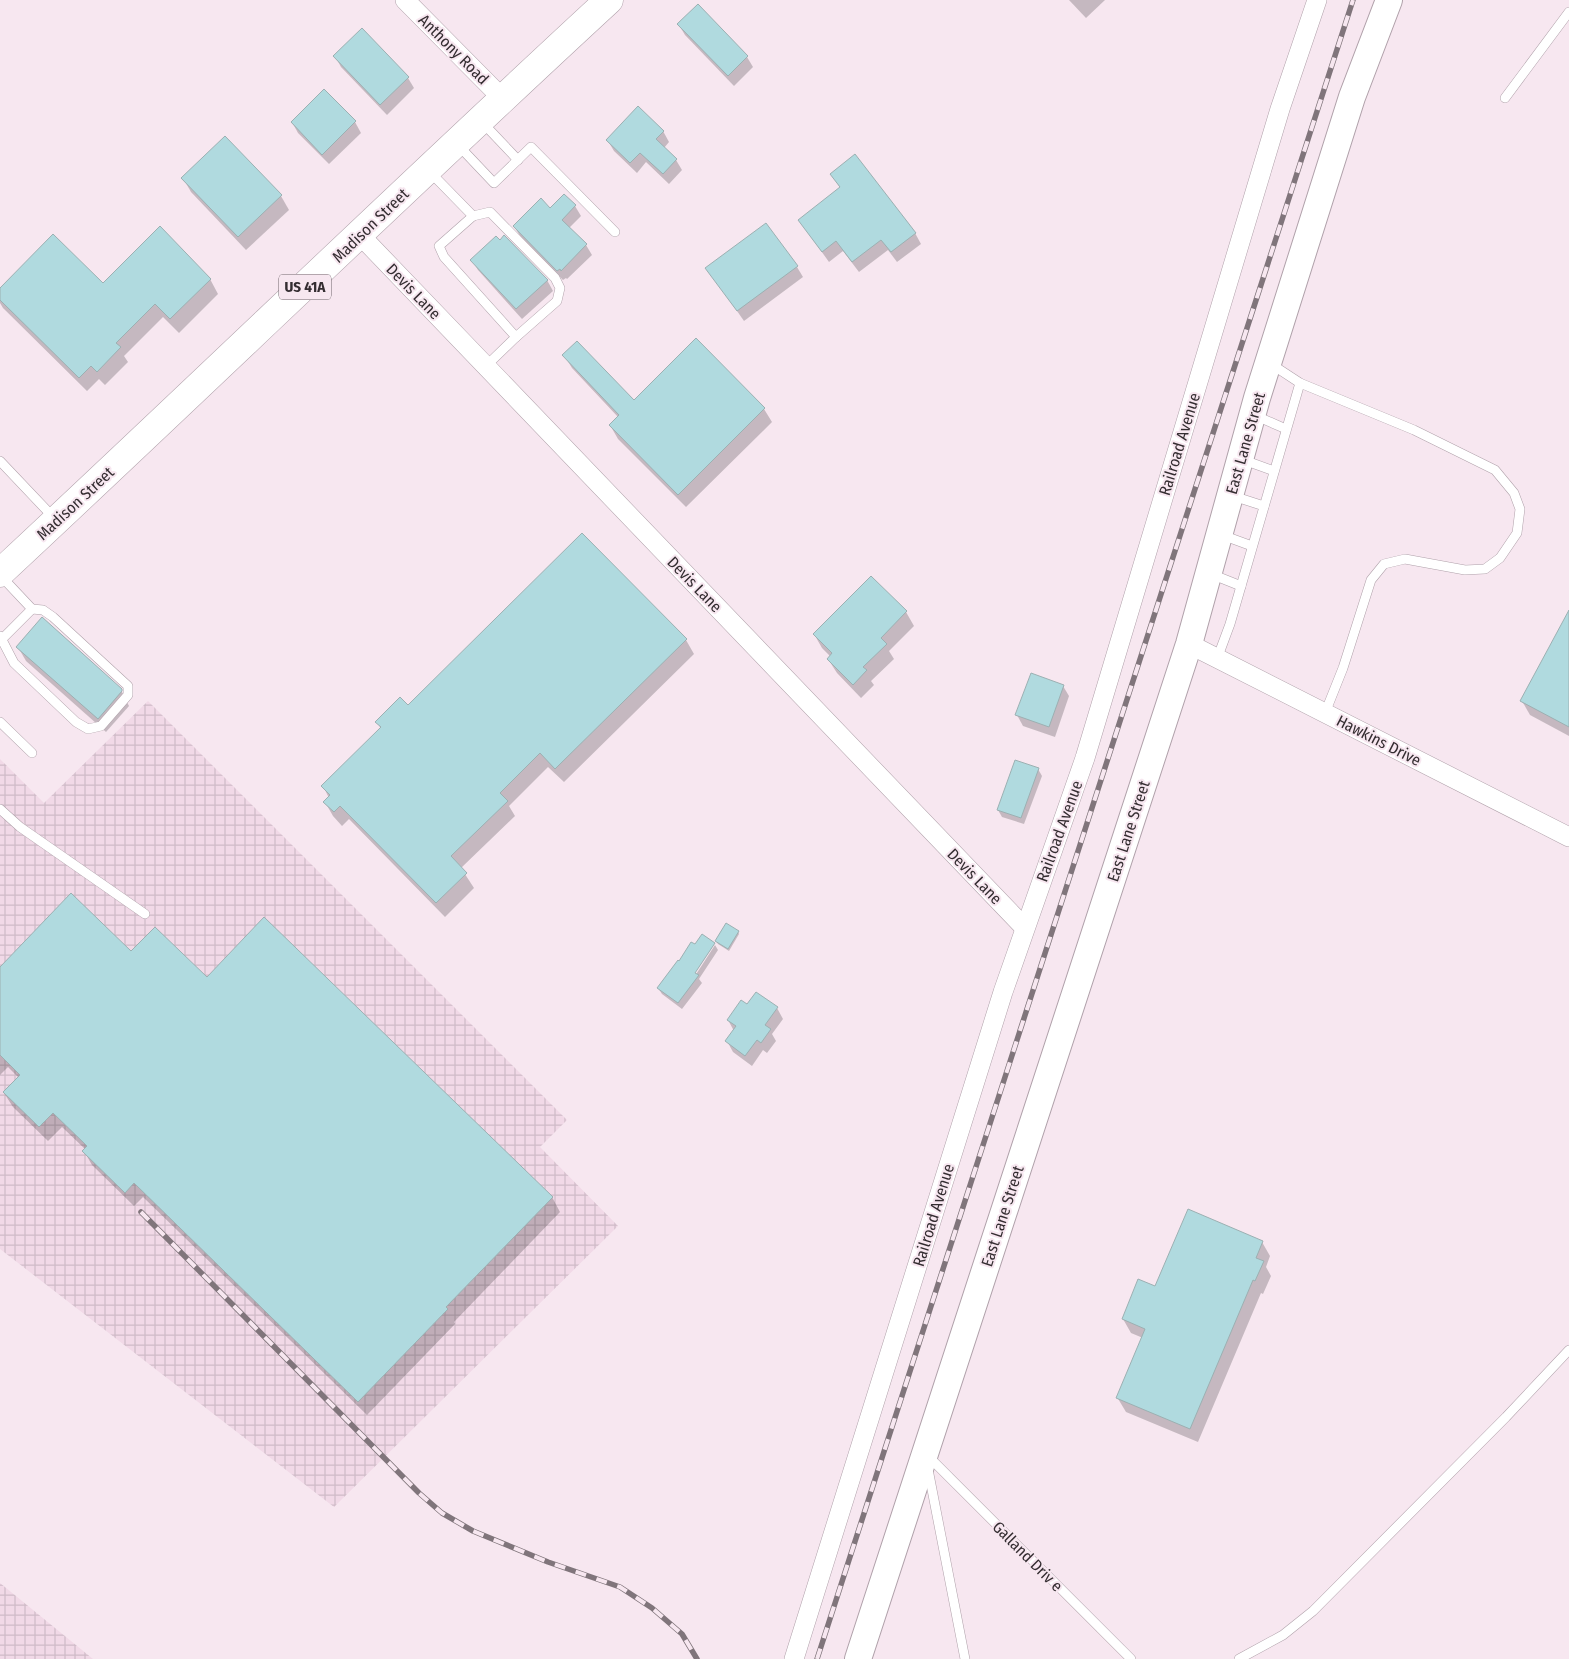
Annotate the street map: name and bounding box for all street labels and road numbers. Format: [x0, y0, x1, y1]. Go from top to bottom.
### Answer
street label: Anthony Road [415, 10, 493, 88]
street label: Madison Street [328, 184, 413, 266]
street label: Devis Lane [382, 260, 445, 323]
road number: US 41A [279, 274, 331, 300]
street label: East Lane Street [1222, 389, 1269, 496]
street label: Railroad Avenue [1155, 390, 1204, 498]
street label: Madison Street [33, 462, 118, 544]
street label: Devis Lane [663, 553, 726, 616]
street label: Hawkins Drive [1333, 711, 1424, 770]
street label: Railroad Avenue [1032, 778, 1087, 884]
street label: East Lane Street [1103, 778, 1154, 884]
street label: Devis Lane [943, 845, 1006, 908]
street label: Railroad Avenue [909, 1161, 958, 1269]
street label: East Lane Street [977, 1163, 1028, 1269]
street label: Galland Driv e [989, 1517, 1067, 1595]

